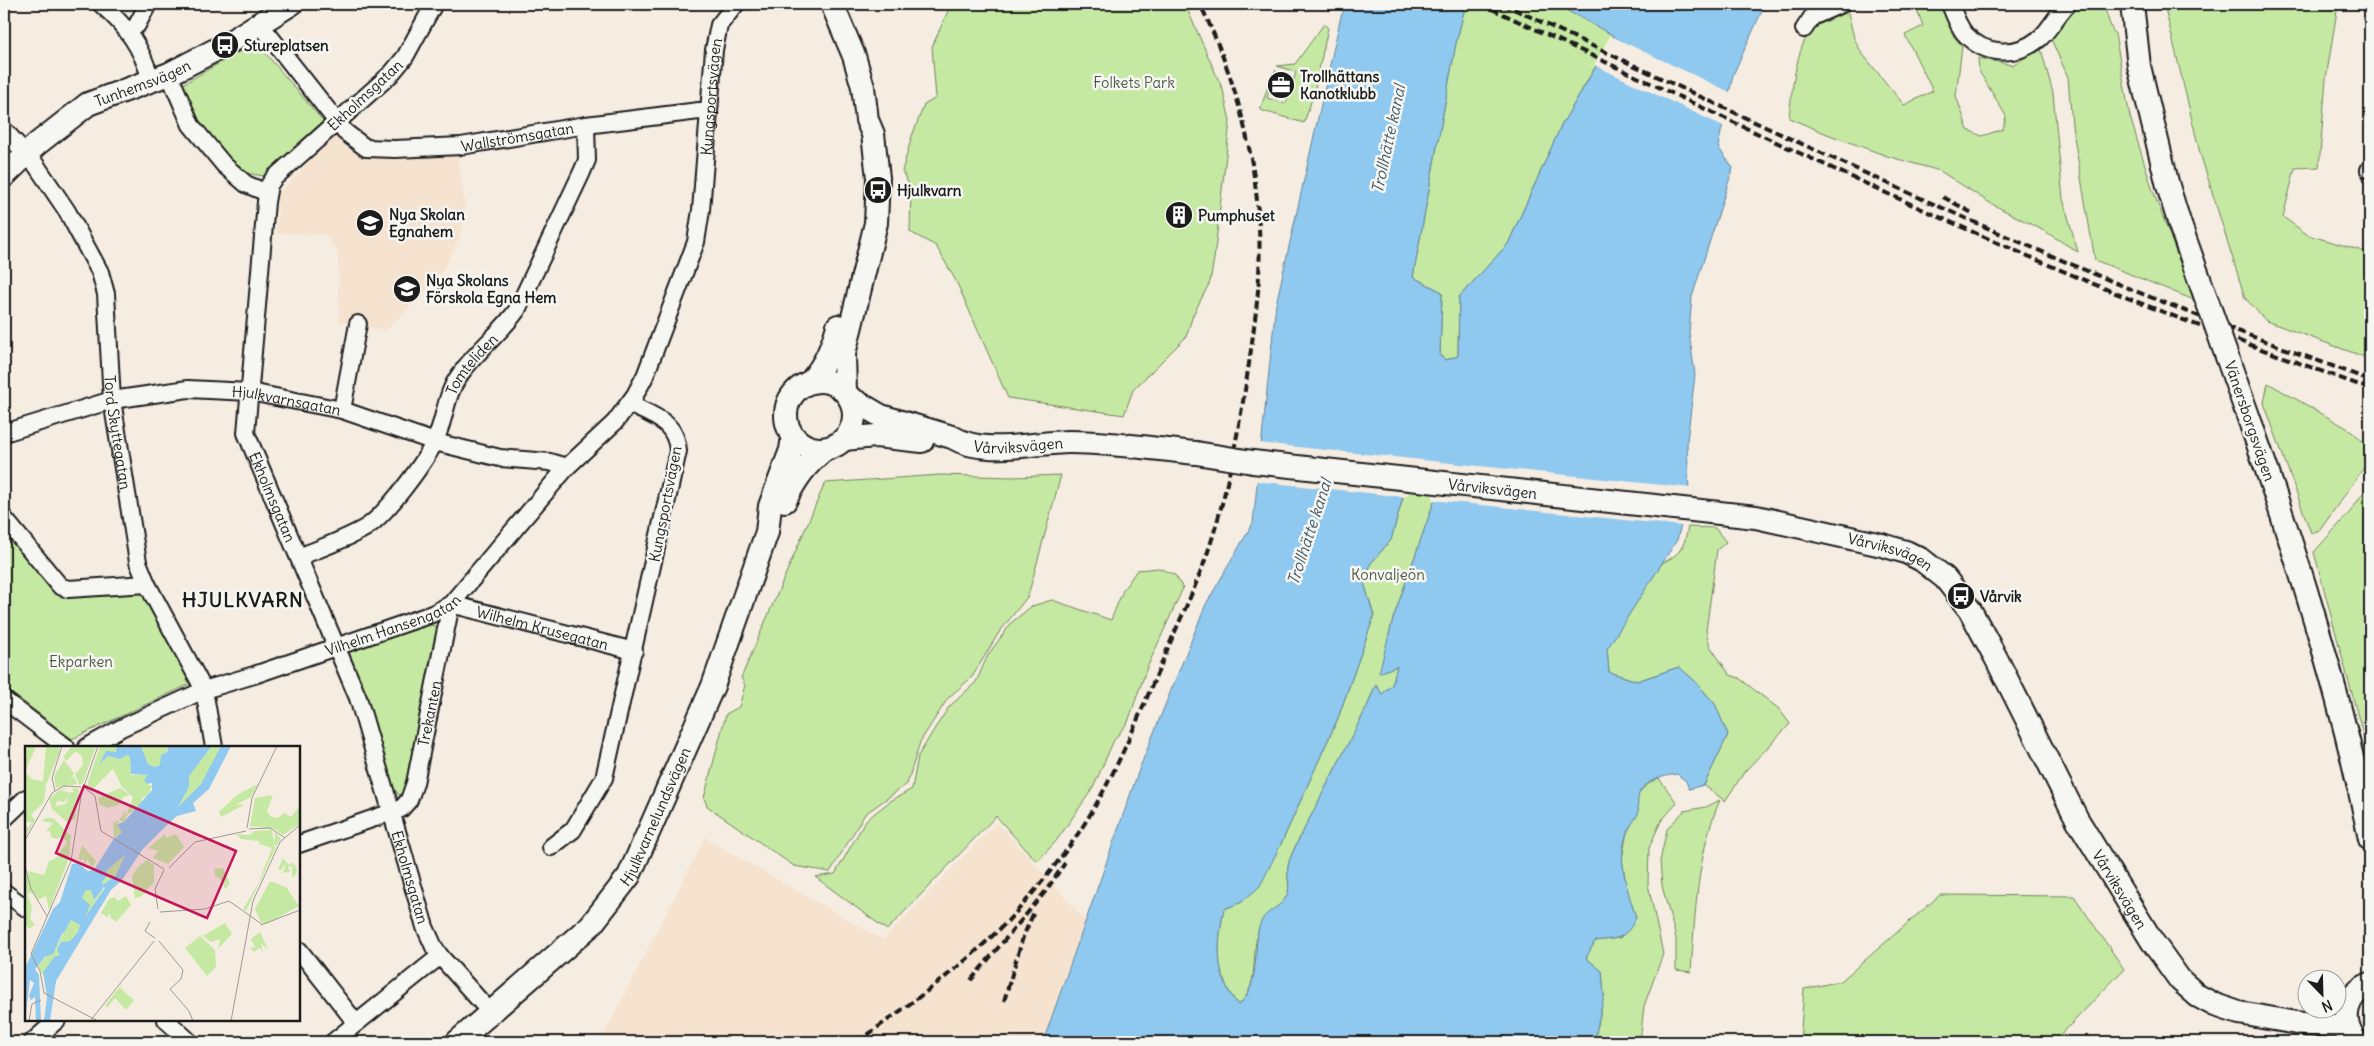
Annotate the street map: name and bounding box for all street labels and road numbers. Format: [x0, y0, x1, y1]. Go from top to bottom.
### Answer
street label: Kungsportsvägen [696, 36, 726, 156]
street label: Tunhemsvägen [92, 55, 194, 110]
street label: Ekholmsgatan [323, 55, 407, 135]
street label: Wallströmsgatan [459, 118, 575, 155]
street label: Tomteliden [441, 329, 502, 397]
street label: Vänersborgsvägen [2221, 358, 2280, 484]
street label: Tord Skyttegatan [101, 375, 136, 491]
street label: Hjulkvarnsgatan [231, 382, 343, 419]
street label: Vårviksvägen [972, 433, 1064, 457]
street label: Kungsportsvägen [644, 444, 686, 564]
street label: Ekholmsgatan [245, 449, 301, 545]
street label: Vårviksvägen [1447, 474, 1538, 503]
street label: Vårviksvägen [1846, 528, 1937, 575]
street label: Vilhelm Hansengatan [322, 590, 465, 659]
street label: Wilhelm Krusegatan [474, 601, 611, 654]
street label: Trekanten [413, 678, 445, 748]
street label: Hjulkvarnelundsvägen [615, 744, 694, 890]
street label: Ekholmsgatan [388, 828, 433, 926]
street label: Vårviksvägen [2089, 846, 2152, 933]

